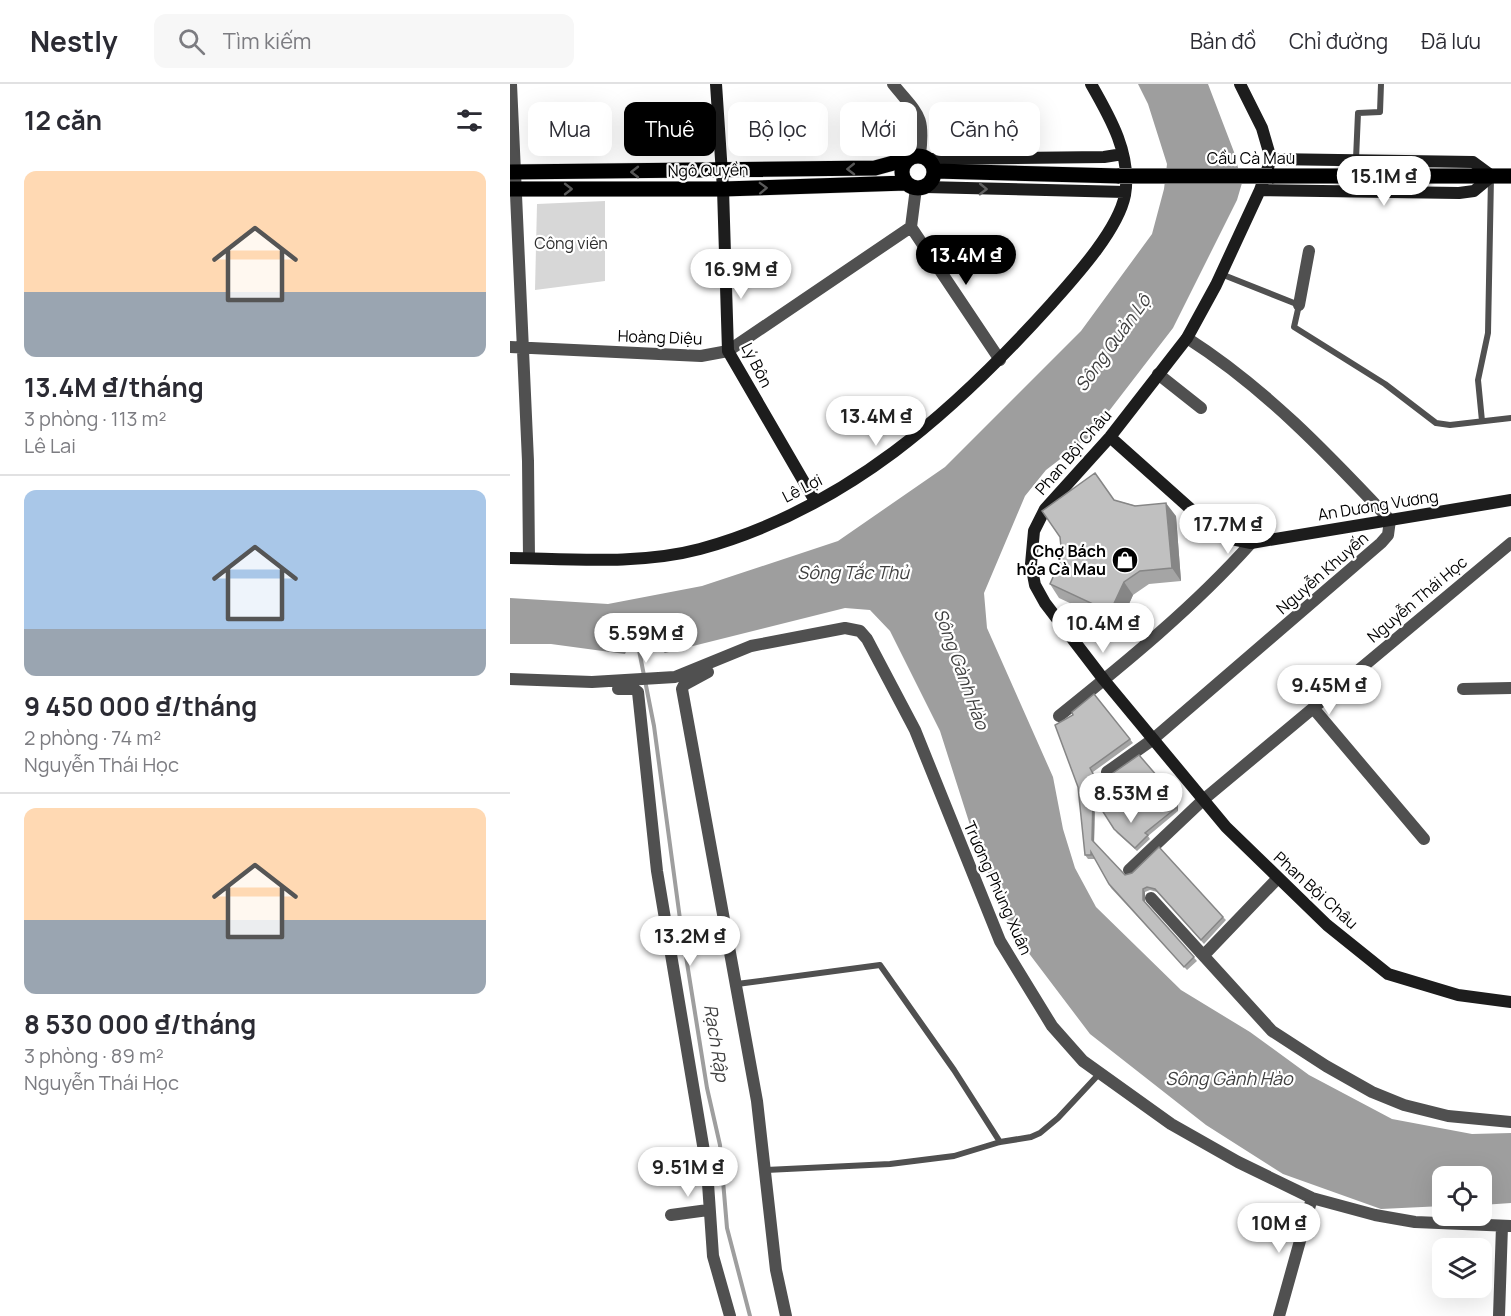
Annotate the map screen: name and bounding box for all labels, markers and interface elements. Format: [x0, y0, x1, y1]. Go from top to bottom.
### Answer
search box [154, 14, 574, 68]
text: Nestly [30, 22, 118, 60]
icon: search [175, 25, 208, 58]
text: Tìm kiếm [223, 26, 311, 56]
text: Bản đồ [1190, 27, 1256, 55]
text: Chỉ đường [1289, 27, 1388, 55]
text: Đã lưu [1421, 27, 1481, 55]
text: 12 căn [24, 102, 102, 138]
chip: Mua [528, 102, 612, 156]
chip: Thuê [624, 102, 716, 156]
chip: Bộ lọc [728, 102, 828, 156]
chip: Mới [840, 102, 917, 156]
chip: Căn hộ [929, 102, 1040, 156]
icon: filters [453, 104, 486, 137]
street label: Cầu Cà Mau [1207, 147, 1295, 169]
pin: 15.1M ₫ [1329, 156, 1439, 207]
street label: Ngô Quyền [667, 158, 749, 182]
text: 15.1M ₫ [1351, 162, 1417, 189]
one-way arrow [846, 163, 855, 175]
one-way arrow [630, 166, 639, 178]
one-way arrow [759, 181, 768, 194]
one-way arrow [564, 183, 573, 195]
one-way arrow [979, 183, 988, 195]
icon: home [201, 210, 309, 318]
park label: Công viên [534, 232, 608, 254]
pin: 13.4M ₫ [911, 235, 1021, 286]
text: 13.4M ₫ [930, 241, 1002, 268]
pin: 16.9M ₫ [686, 249, 796, 300]
text: 16.9M ₫ [704, 255, 778, 282]
water label: Sông Quản Lộ [1069, 288, 1156, 396]
street label: Hoàng Diệu [617, 325, 703, 349]
street label: Lý Bôn [736, 339, 778, 391]
text: 13.4M ₫/tháng [24, 369, 204, 405]
pin: 13.4M ₫ [821, 396, 931, 447]
text: 13.4M ₫ [840, 402, 912, 429]
text: 3 phòng · 113 m² [24, 405, 166, 432]
street label: Phan Bội Châu [1030, 405, 1116, 499]
text: Lê Lai [24, 432, 76, 459]
street label: Lê Lợi [778, 469, 826, 507]
street label: An Dương Vương [1316, 485, 1440, 525]
pin: 17.7M ₫ [1173, 504, 1283, 555]
text: 17.7M ₫ [1193, 510, 1263, 537]
street label: Nguyễn Khuyến [1271, 527, 1373, 619]
icon: home [201, 529, 309, 637]
place label: Chợ Bách hóa Cà Mau [1017, 540, 1106, 580]
shop icon: Chợ Bách hóa Cà Mau [1110, 545, 1140, 575]
street label: Nguyễn Thái Học [1362, 551, 1472, 647]
water label: Sông Tắc Thủ [797, 560, 910, 584]
pin: 10.4M ₫ [1048, 603, 1158, 654]
water label: Sông Gành Hào [929, 605, 995, 734]
text: 10.4M ₫ [1066, 609, 1140, 636]
pin: 5.59M ₫ [591, 613, 701, 664]
text: 5.59M ₫ [608, 619, 684, 646]
pin: 9.45M ₫ [1274, 665, 1384, 716]
text: 9.45M ₫ [1291, 671, 1367, 698]
text: 9 450 000 ₫/tháng [24, 688, 257, 724]
text: 2 phòng · 74 m² [24, 724, 161, 751]
text: Nguyễn Thái Học [24, 751, 179, 778]
pin: 8.53M ₫ [1076, 773, 1186, 824]
text: 8.53M ₫ [1093, 779, 1169, 806]
street label: Trương Phùng Xuân [959, 818, 1037, 958]
street label: Phan Bội Châu [1269, 846, 1363, 934]
icon: home [201, 847, 309, 955]
pin: 13.2M ₫ [635, 916, 745, 967]
text: 13.2M ₫ [654, 922, 726, 949]
water label: Rạch Rập [699, 1003, 735, 1084]
text: 8 530 000 ₫/tháng [24, 1006, 256, 1042]
text: 3 phòng · 89 m² [24, 1042, 164, 1069]
water label: Sông Gành Hào [1165, 1066, 1294, 1090]
text: Nguyễn Thái Học [24, 1069, 179, 1096]
pin: 9.51M ₫ [633, 1147, 743, 1198]
text: 9.51M ₫ [652, 1153, 724, 1180]
map controls [1432, 1166, 1492, 1298]
button: locate [1432, 1166, 1492, 1226]
pin: 10M ₫ [1237, 1203, 1321, 1254]
text: 10M ₫ [1251, 1209, 1307, 1236]
button: layers [1432, 1238, 1492, 1298]

